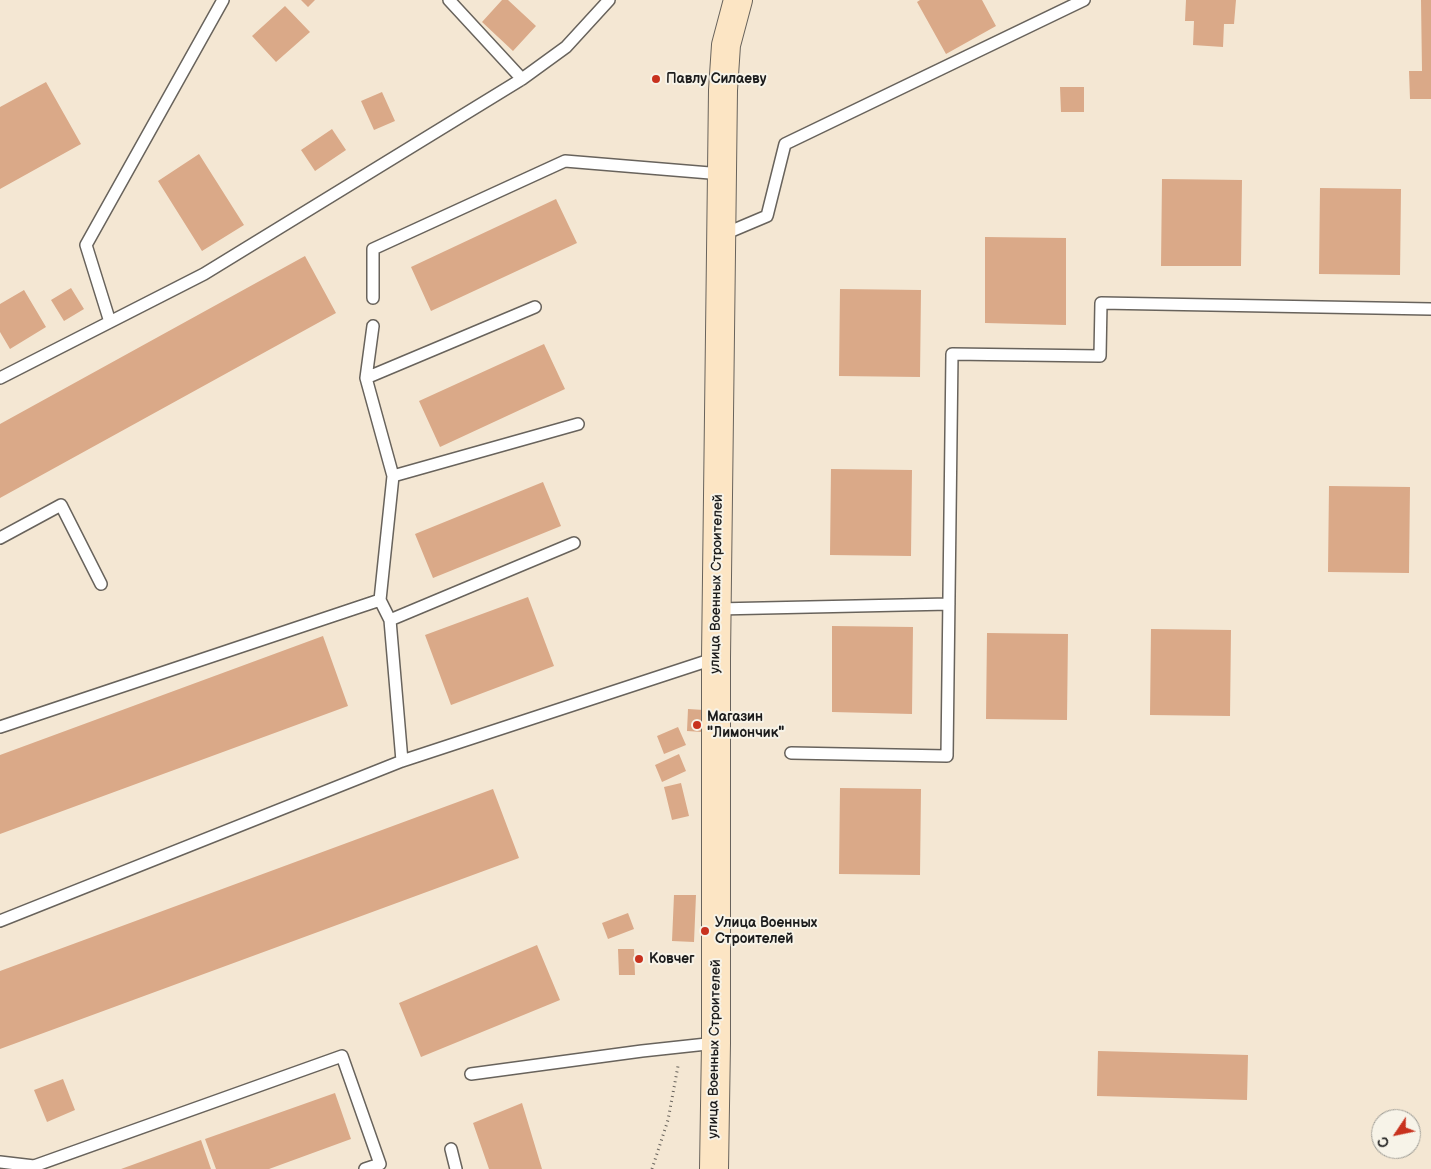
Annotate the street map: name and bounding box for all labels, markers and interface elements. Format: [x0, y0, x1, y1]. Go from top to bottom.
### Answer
place label: Павлу Силаеву [666, 71, 766, 87]
marker: Павлу Силаеву [650, 73, 662, 85]
street label: улица Военных Строителей [707, 494, 727, 674]
place label: Магазин "Лимончик" [707, 709, 784, 742]
marker: Магазин "Лимончик" [691, 719, 703, 731]
place label: Улица Военных Строителей [715, 915, 817, 948]
marker: Улица Военных Строителей [699, 925, 711, 937]
place label: Ковчег [649, 951, 695, 967]
marker: Ковчег [633, 953, 645, 965]
street label: улица Военных Строителей [705, 959, 725, 1139]
north arrow [1371, 1109, 1421, 1159]
text: С [1374, 1133, 1394, 1151]

